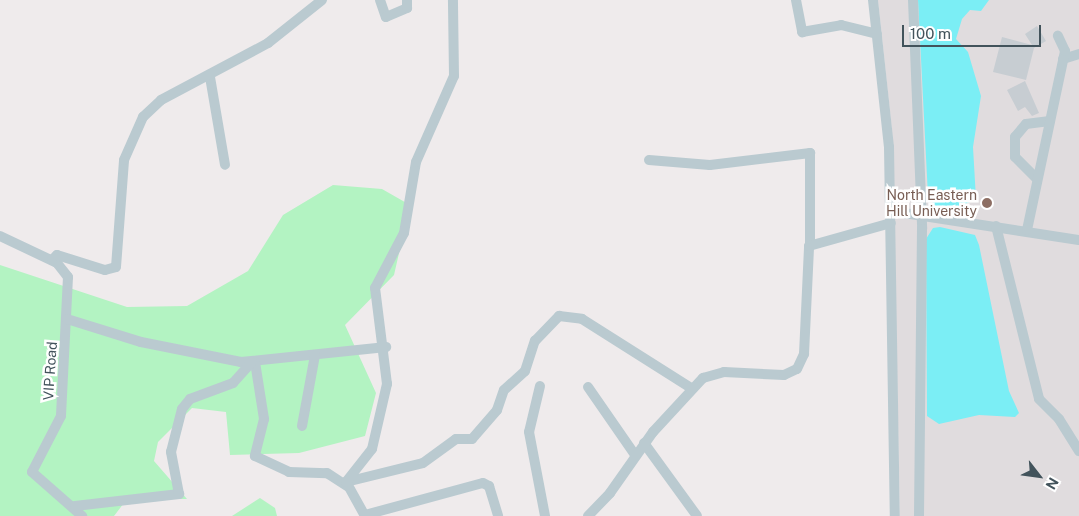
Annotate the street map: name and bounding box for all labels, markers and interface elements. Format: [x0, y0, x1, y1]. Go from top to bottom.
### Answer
scale bar [904, 15, 1043, 47]
text: 100 m [910, 25, 951, 42]
place label: North Eastern Hill University [886, 187, 977, 220]
marker: North Eastern Hill University [981, 197, 993, 209]
street label: VIP Road [40, 341, 60, 401]
north arrow [1014, 451, 1064, 501]
text: N [1042, 475, 1062, 492]

